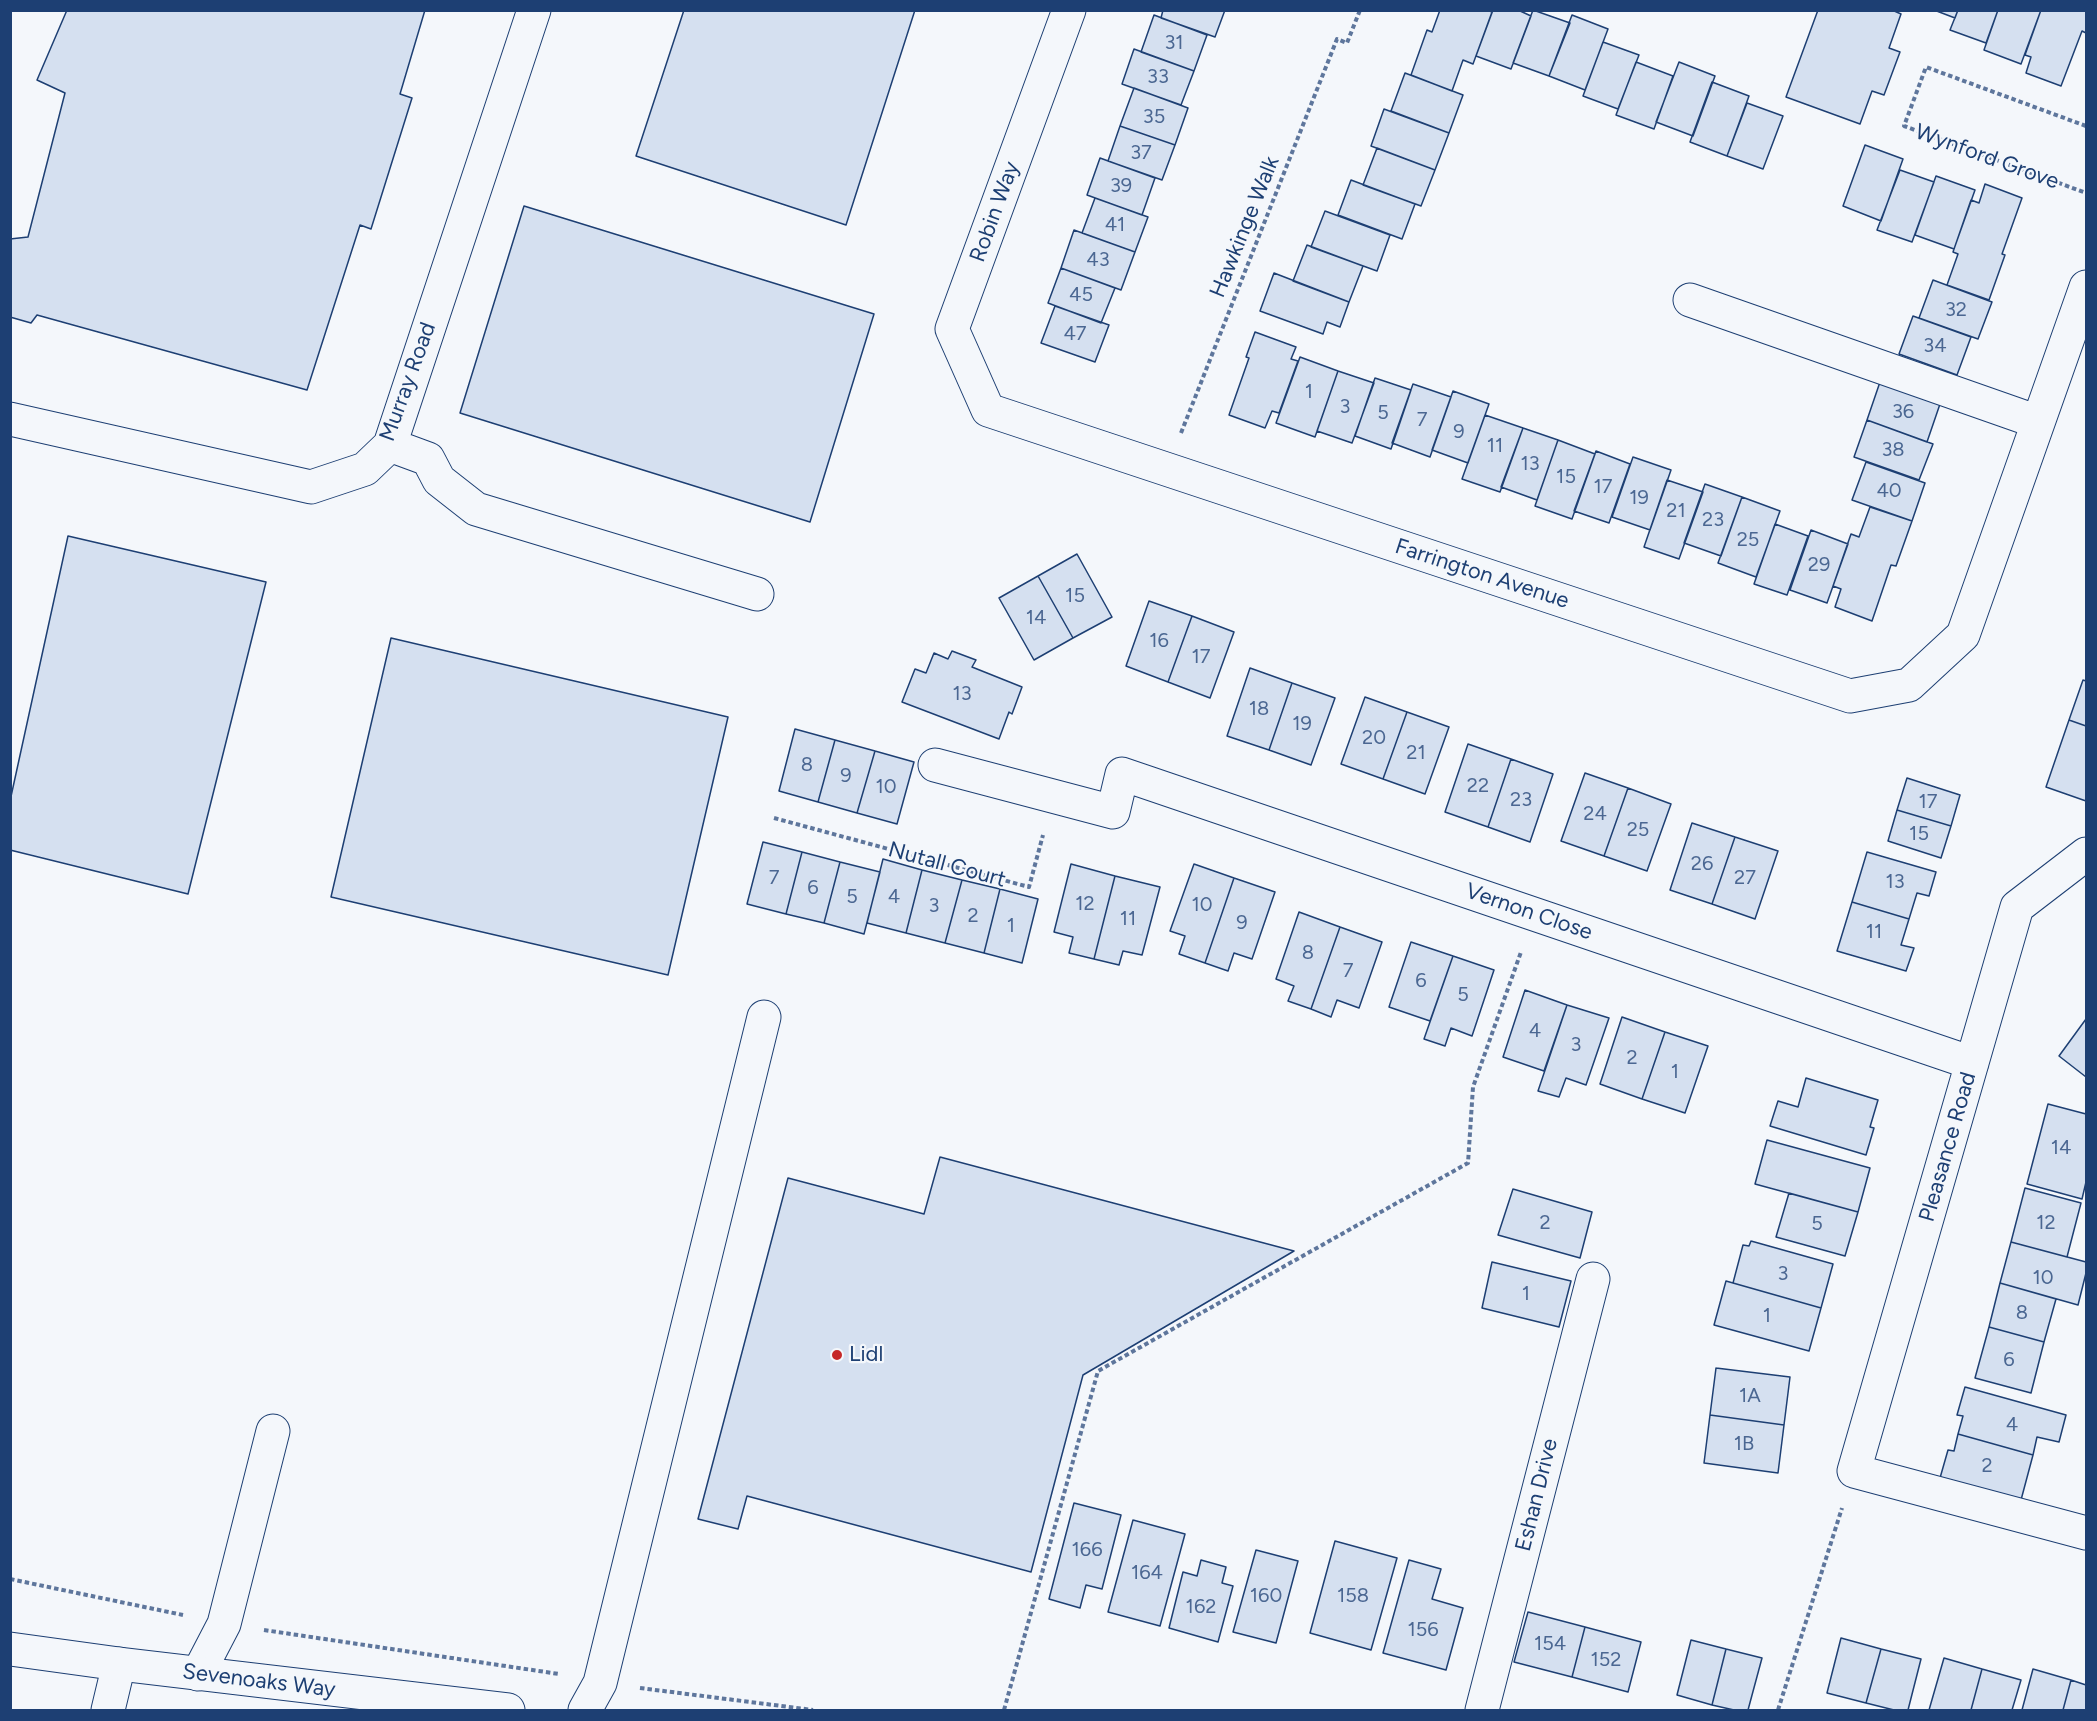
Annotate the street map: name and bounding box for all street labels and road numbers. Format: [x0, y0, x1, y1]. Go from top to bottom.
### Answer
street label: Wynford Grove [1911, 119, 2063, 195]
street label: Hawkinge Walk [1205, 152, 1285, 302]
street label: Robin Way [965, 158, 1025, 266]
street label: Murray Road [374, 319, 442, 445]
street label: Farrington Avenue [1392, 533, 1572, 615]
street label: Nutall Court [885, 837, 1009, 893]
street label: Vernon Close [1462, 878, 1596, 946]
street label: Pleasance Road [1914, 1069, 1982, 1225]
street label: Eshan Drive [1510, 1436, 1564, 1554]
street label: Sevenoaks Way [181, 1659, 337, 1703]

